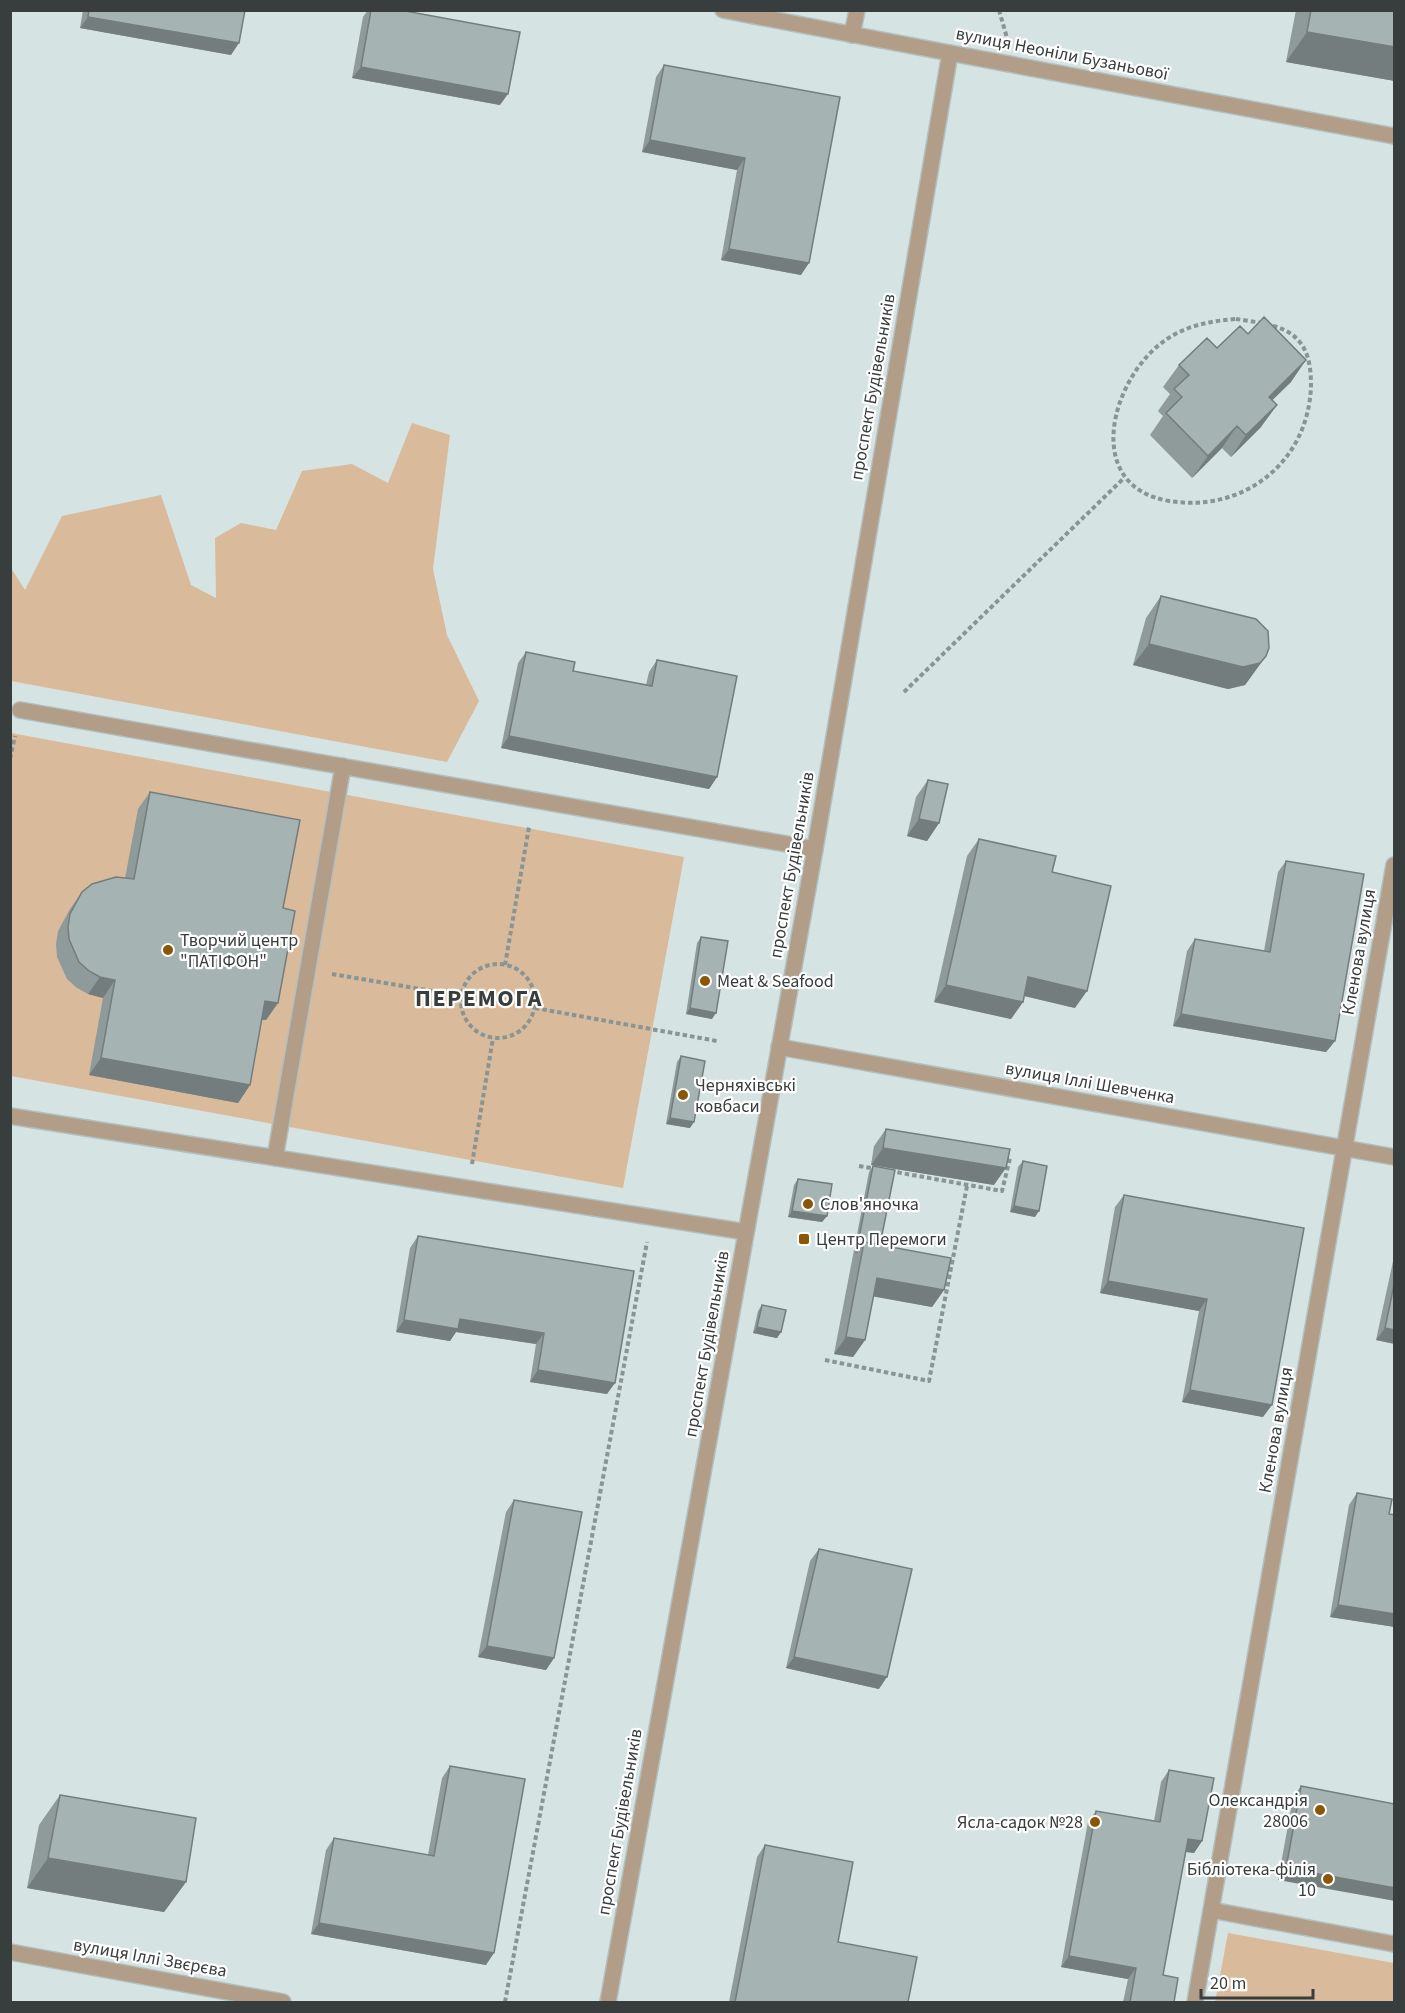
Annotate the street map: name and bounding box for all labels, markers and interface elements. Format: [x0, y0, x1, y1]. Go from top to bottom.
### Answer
street label: вулиця Неоніли Бузаньової [954, 21, 1171, 87]
street label: проспект Будівельників [844, 292, 902, 482]
street label: проспект Будівельників [763, 770, 821, 960]
street label: Кленова вулиця [1336, 887, 1382, 1017]
place label: Творчий центр "ПАТІФОН" [180, 928, 298, 974]
marker: Творчий центр "ПАТІФОН" [161, 943, 175, 957]
place label: Meat & Seafood [717, 969, 834, 994]
marker: Meat & Seafood [698, 974, 712, 988]
district label: ПЕРЕМОГА [415, 981, 543, 1016]
street label: вулиця Іллі Шевченка [1003, 1056, 1177, 1110]
place label: Черняхівські ковбаси [695, 1073, 796, 1119]
marker: Черняхівські ковбаси [676, 1088, 690, 1102]
place label: Слов'яночка [820, 1192, 919, 1217]
marker: Слов'яночка [801, 1197, 815, 1211]
place label: Центр Перемоги [816, 1227, 947, 1252]
marker: Центр Перемоги [797, 1232, 811, 1246]
street label: проспект Будівельників [678, 1249, 736, 1439]
street label: Кленова вулиця [1253, 1365, 1299, 1495]
street label: проспект Будівельників [591, 1727, 649, 1917]
place label: Олександрія 28006 [1208, 1788, 1308, 1834]
marker: Олександрія 28006 [1313, 1803, 1327, 1817]
place label: Ясла-садок №28 [957, 1810, 1083, 1835]
marker: Ясла-садок №28 [1088, 1815, 1102, 1829]
place label: Бібліотека-філія 10 [1187, 1857, 1316, 1903]
marker: Бібліотека-філія 10 [1321, 1872, 1335, 1886]
street label: вулиця Іллі Звєрєва [71, 1932, 229, 1984]
scale bar [1201, 1962, 1314, 2000]
text: 20 m [1210, 1971, 1246, 1996]

